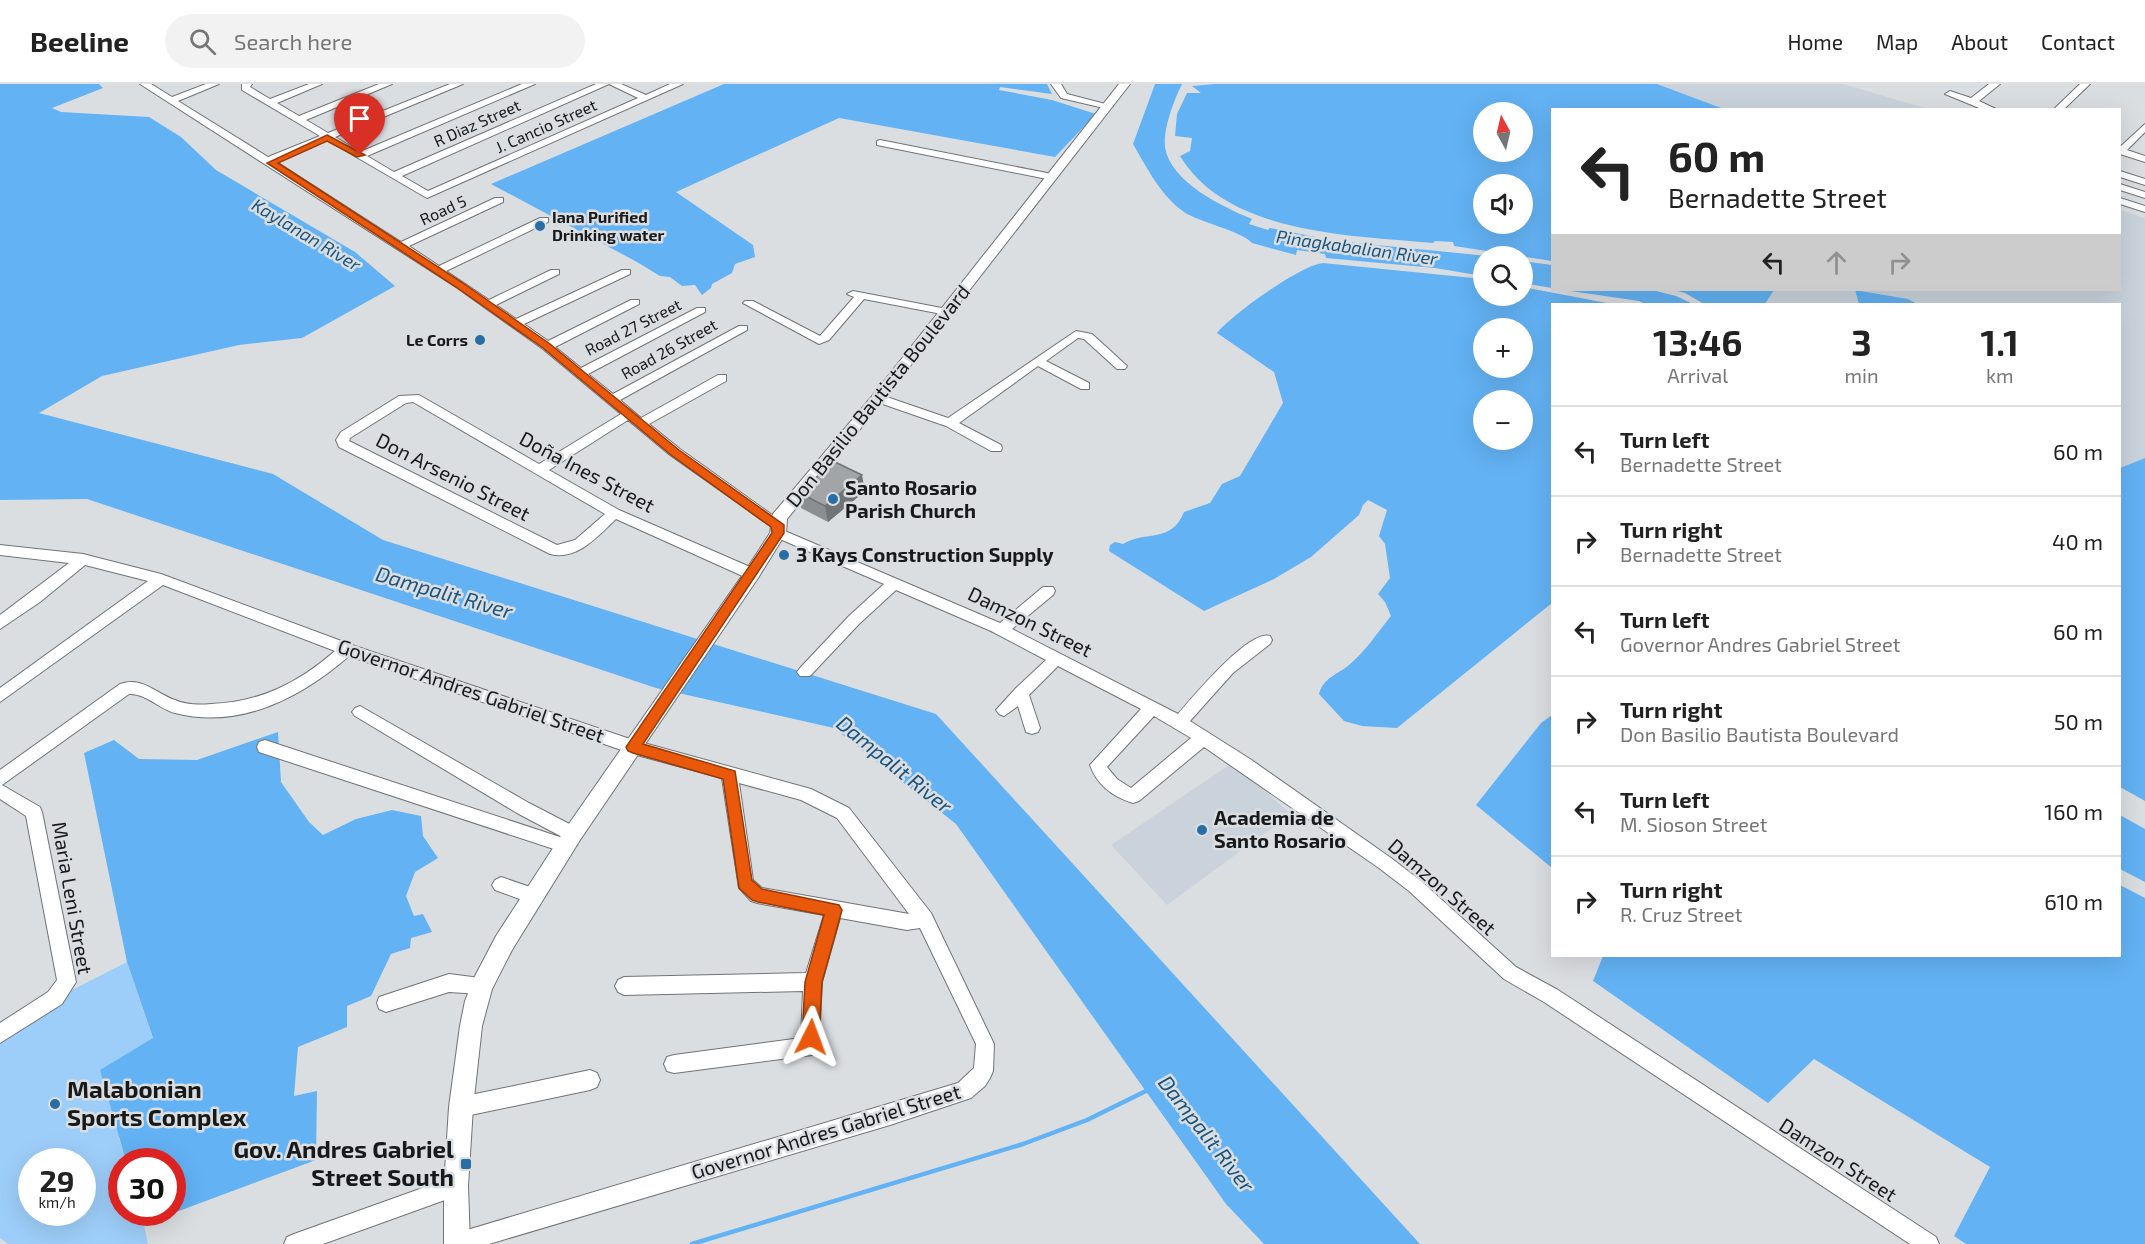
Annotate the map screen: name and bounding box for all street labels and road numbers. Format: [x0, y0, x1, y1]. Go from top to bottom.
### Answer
street label: R Diaz Street [430, 95, 523, 150]
street label: J. Cancio Street [492, 95, 599, 156]
street label: Road 5 [417, 191, 469, 229]
street label: Don Basilio Bautista Boulevard [780, 279, 974, 511]
street label: Road 27 Street [581, 294, 684, 359]
street label: Road 26 Street [618, 314, 720, 383]
street label: Doña Ines Street [516, 425, 659, 517]
street label: Don Arsenio Street [372, 427, 535, 525]
street label: Damzon Street [965, 581, 1097, 662]
street label: Governor Andres Gabriel Street [335, 633, 608, 747]
street label: Maria Leni Street [48, 820, 98, 976]
street label: Damzon Street [1384, 833, 1502, 940]
street label: Governor Andres Gabriel Street [688, 1078, 964, 1184]
street label: Damzon Street [1775, 1112, 1902, 1206]

